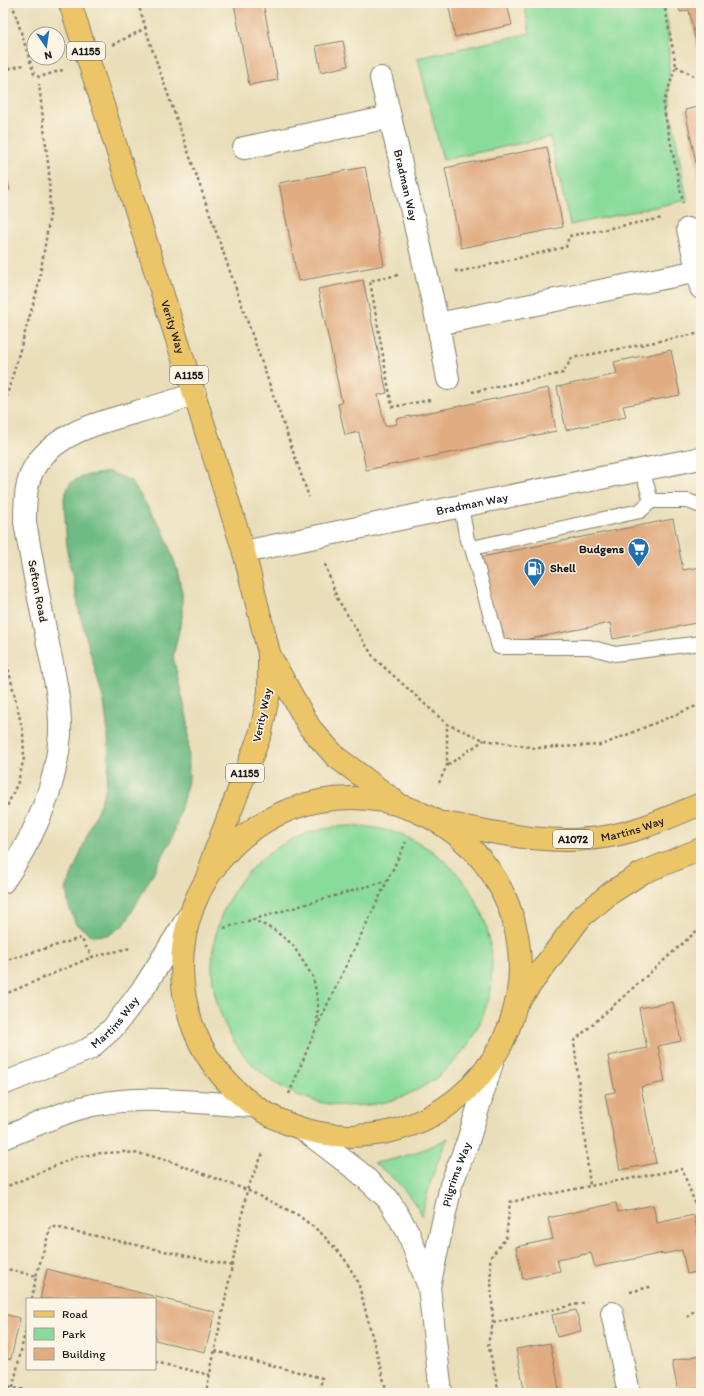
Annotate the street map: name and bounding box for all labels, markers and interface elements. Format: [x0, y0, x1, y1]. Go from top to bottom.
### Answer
north arrow [26, 26, 66, 66]
road number: A1155 [67, 42, 105, 60]
text: N [43, 48, 53, 62]
street label: Bradman Way [391, 148, 421, 223]
street label: Verity Way [158, 298, 188, 356]
road number: A1155 [170, 366, 208, 384]
street label: Bradman Way [435, 490, 509, 518]
supermarket icon: Budgens [626, 536, 652, 569]
place label: Budgens [579, 542, 625, 557]
fuel station icon: Shell [522, 555, 548, 588]
street label: Sefton Road [25, 559, 51, 624]
place label: Shell [550, 561, 576, 575]
street label: Verity Way [249, 686, 275, 743]
road number: A1155 [226, 764, 264, 782]
street label: Martins Way [600, 813, 666, 844]
road number: A1072 [553, 830, 593, 848]
street label: Martins Way [88, 993, 142, 1051]
street label: Pilgrims Way [439, 1140, 474, 1208]
legend [26, 1298, 156, 1370]
text: Road [62, 1307, 88, 1321]
text: Park [62, 1327, 86, 1341]
text: Building [62, 1347, 106, 1361]

